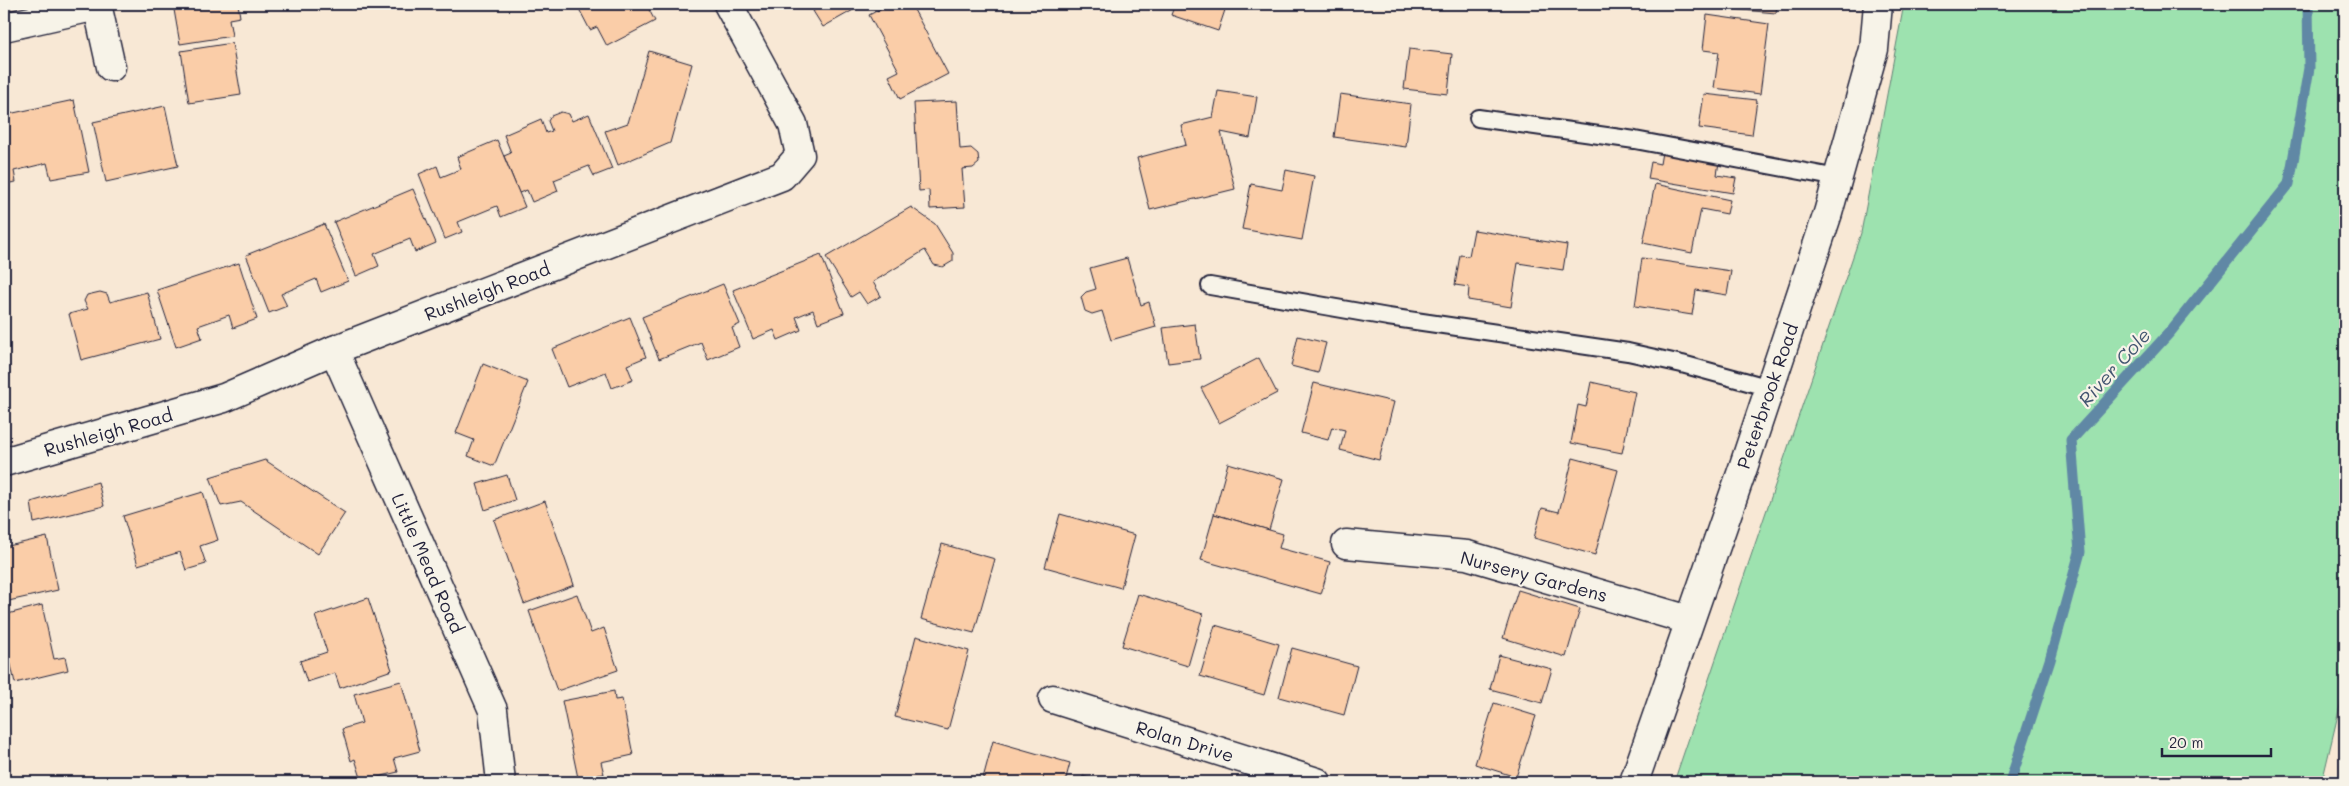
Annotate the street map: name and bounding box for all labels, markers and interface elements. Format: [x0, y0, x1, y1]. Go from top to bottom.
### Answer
street label: Rushleigh Road [421, 256, 553, 326]
street label: Peterbrook Road [1731, 320, 1803, 472]
water label: River Cole [2072, 323, 2156, 411]
street label: Rushleigh Road [41, 402, 175, 462]
street label: Little Mead Road [386, 489, 470, 637]
street label: Nursery Gardens [1458, 545, 1610, 607]
street label: Rolan Drive [1133, 715, 1237, 767]
scale bar [2162, 726, 2270, 758]
text: 20 m [2169, 732, 2203, 752]

